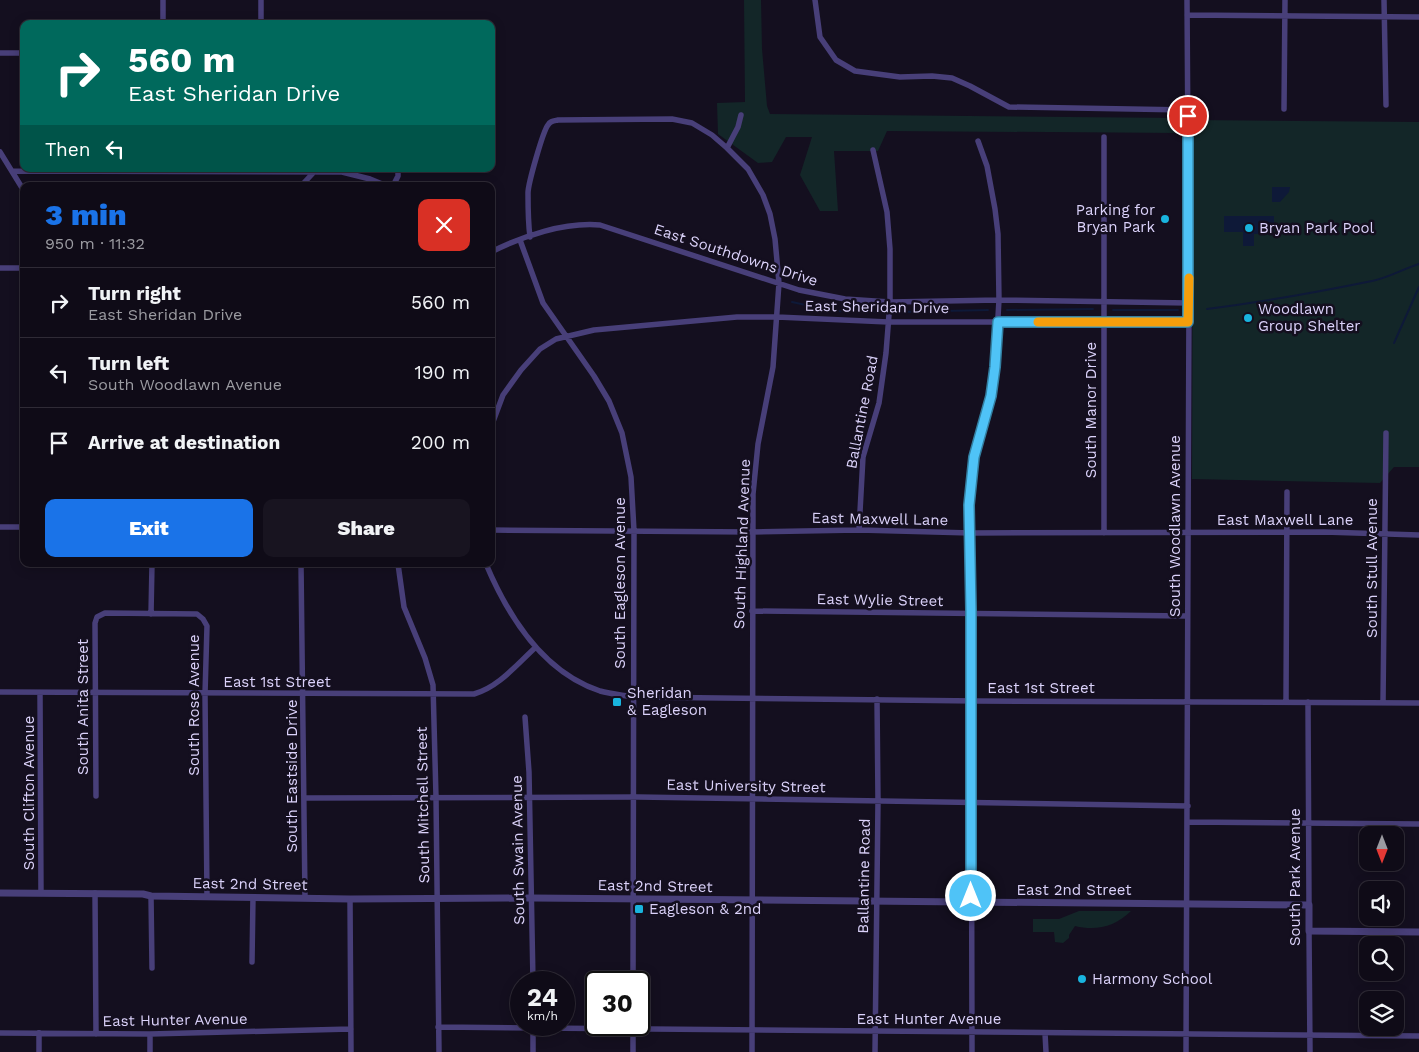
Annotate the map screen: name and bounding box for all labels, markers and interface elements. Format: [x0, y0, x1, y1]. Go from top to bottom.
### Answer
text: 560 m [128, 39, 235, 81]
icon: right [45, 40, 110, 105]
text: East Sheridan Drive [128, 81, 340, 106]
pin [1167, 95, 1209, 137]
icon: arrive [1174, 102, 1202, 130]
icon: left [101, 135, 129, 163]
text: Then [45, 138, 91, 161]
text: 3 min [45, 197, 127, 232]
button: close [418, 199, 470, 251]
place label: Parking for Bryan Park [1076, 201, 1155, 236]
marker: Parking for Bryan Park [1159, 213, 1171, 225]
place label: Bryan Park Pool [1259, 219, 1374, 237]
street label: East Southdowns Drive [652, 220, 820, 290]
marker: Bryan Park Pool [1243, 222, 1255, 234]
text: 950 m · 11:32 [45, 234, 145, 253]
text: Turn right [88, 282, 181, 305]
icon: right [45, 289, 73, 317]
text: 560 m [411, 291, 470, 314]
street label: East Sheridan Drive [805, 297, 949, 317]
place label: Woodlawn Group Shelter [1258, 300, 1360, 335]
text: East Sheridan Drive [88, 305, 242, 324]
marker: Woodlawn Group Shelter [1242, 312, 1254, 324]
street label: South Manor Drive [1082, 342, 1100, 478]
text: Turn left [88, 352, 169, 375]
street label: Ballantine Road [842, 354, 882, 470]
icon: left [45, 359, 73, 387]
text: 190 m [414, 361, 470, 384]
text: South Woodlawn Avenue [88, 375, 282, 394]
icon: arrive [45, 429, 73, 457]
text: Arrive at destination [88, 431, 280, 454]
text: 200 m [411, 431, 470, 454]
street label: South Woodlawn Avenue [1166, 435, 1184, 617]
street label: South Highland Avenue [730, 459, 754, 629]
street label: South Eagleson Avenue [611, 497, 629, 669]
street label: South Stull Avenue [1363, 498, 1381, 638]
button: Exit [45, 499, 253, 557]
button: Share [263, 499, 470, 557]
street label: East Maxwell Lane [812, 509, 948, 529]
street label: East Maxwell Lane [1217, 511, 1353, 529]
street label: East Wylie Street [817, 590, 944, 610]
street label: South Rose Avenue [185, 634, 203, 776]
street label: South Anita Street [74, 638, 92, 775]
street label: East 1st Street [223, 673, 331, 691]
street label: East 1st Street [987, 679, 1095, 697]
place label: Sheridan & Eagleson [627, 684, 707, 719]
marker: Sheridan & Eagleson [611, 696, 623, 708]
street label: South Eastside Drive [283, 699, 301, 853]
street label: South Clifton Avenue [20, 716, 38, 870]
street label: South Mitchell Street [413, 726, 433, 884]
street label: South Swain Avenue [508, 775, 528, 925]
street label: East University Street [666, 776, 826, 796]
street label: South Park Avenue [1286, 808, 1304, 946]
street label: Ballantine Road [854, 818, 874, 934]
north arrow [1359, 826, 1404, 871]
map controls [1359, 826, 1404, 1036]
position arrow [944, 869, 996, 921]
street label: East 2nd Street [192, 874, 308, 894]
street label: East 2nd Street [597, 876, 713, 896]
street label: East 2nd Street [1016, 881, 1132, 899]
button: sound [1359, 881, 1404, 926]
place label: Eagleson & 2nd [649, 900, 762, 918]
marker: Eagleson & 2nd [633, 903, 645, 915]
button: search [1359, 936, 1404, 981]
place label: Harmony School [1092, 970, 1213, 988]
speed limit sign: 30 [585, 971, 650, 1036]
marker: Harmony School [1076, 973, 1088, 985]
text: 24 [527, 983, 558, 1012]
button: layers [1359, 991, 1404, 1036]
text: km/h [527, 1009, 558, 1023]
street label: East Hunter Avenue [102, 1010, 248, 1030]
street label: East Hunter Avenue [857, 1010, 1001, 1028]

